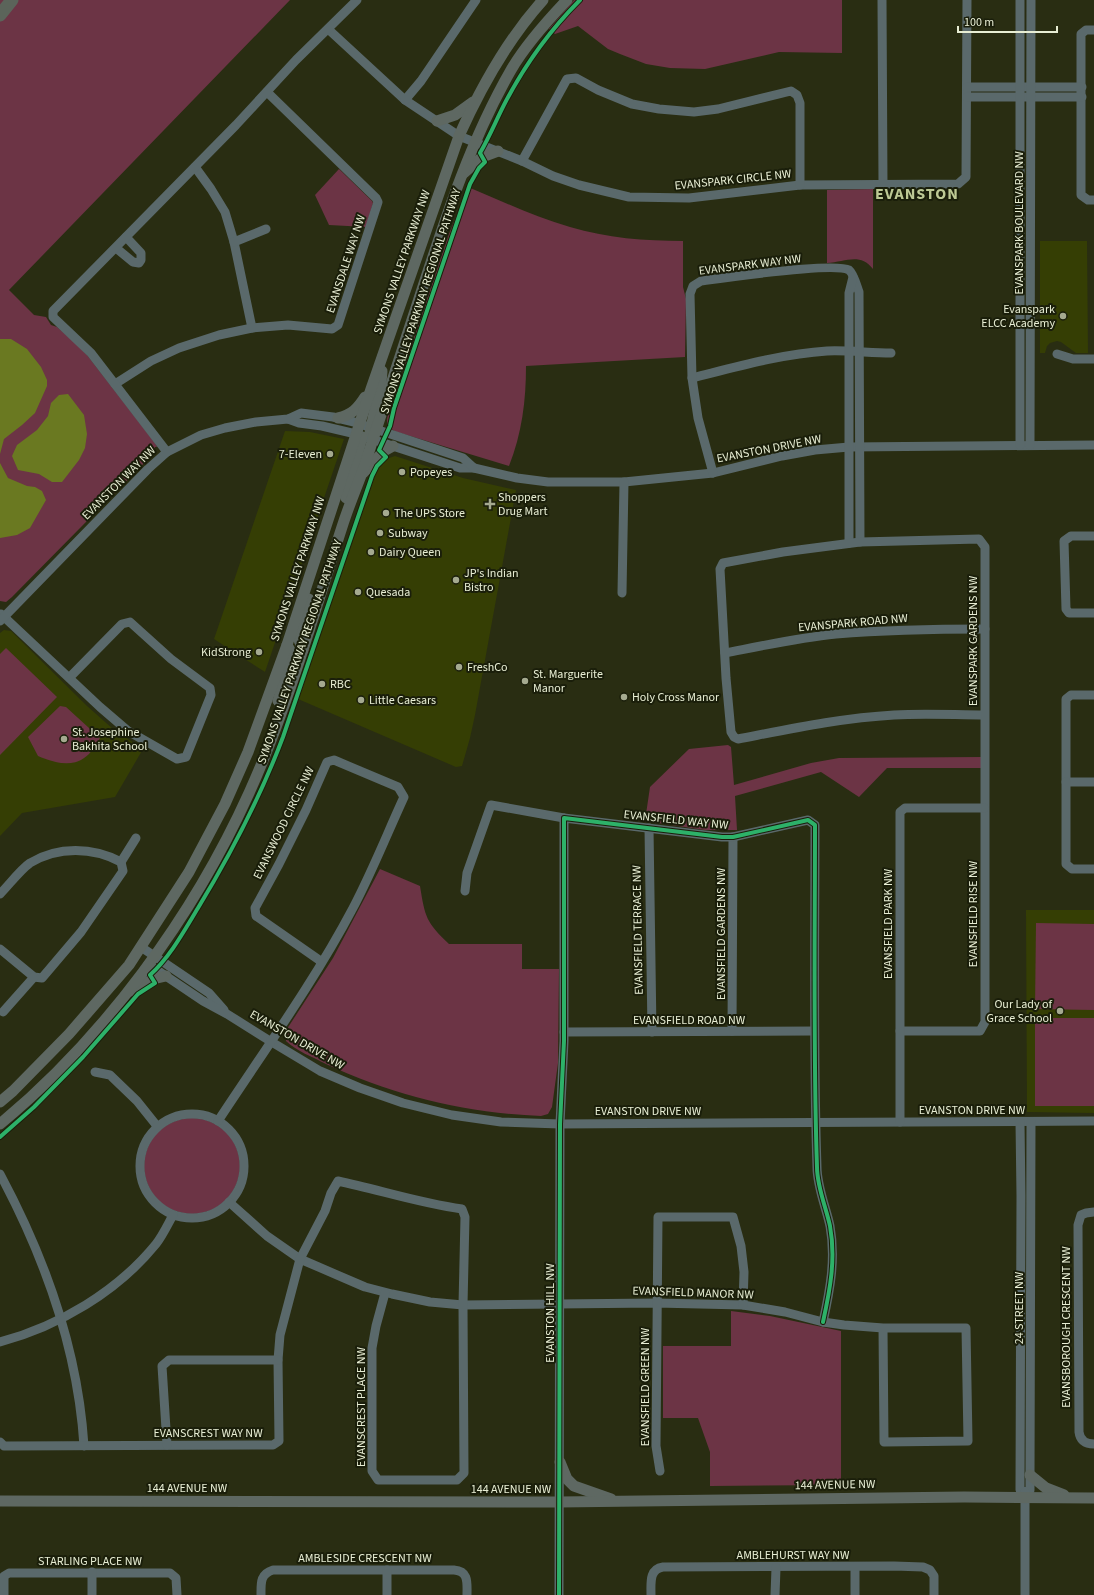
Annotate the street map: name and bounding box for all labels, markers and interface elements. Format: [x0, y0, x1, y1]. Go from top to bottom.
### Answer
scale bar [958, 8, 1057, 34]
text: 100 m [964, 14, 994, 31]
street label: EVANSPARK BOULEVARD NW [1011, 151, 1028, 295]
street label: EVANSPARK CIRCLE NW [674, 165, 793, 195]
district label: EVANSTON [875, 183, 959, 205]
street label: SYMONS VALLEY PARKWAY REGIONAL PATHWAY [376, 186, 466, 416]
street label: SYMONS VALLEY PARKWAY NW [369, 187, 435, 336]
street label: EVANSDALE WAY NW [322, 212, 370, 315]
street label: EVANSPARK WAY NW [698, 250, 803, 280]
place label: Evanspark ELCC Academy [981, 301, 1055, 332]
marker: Evanspark ELCC Academy [1058, 311, 1068, 321]
street label: EVANSTON DRIVE NW [715, 430, 823, 468]
street label: EVANSTON WAY NW [78, 442, 160, 524]
place label: 7-Eleven [279, 446, 322, 463]
marker: 7-Eleven [325, 449, 335, 459]
place label: Popeyes [410, 464, 452, 481]
marker: Popeyes [397, 467, 407, 477]
place label: Shoppers Drug Mart [498, 489, 548, 520]
street label: SYMONS VALLEY PARKWAY NW [267, 494, 330, 644]
marker: Shoppers Drug Mart [485, 499, 495, 509]
place label: The UPS Store [394, 505, 465, 522]
marker: The UPS Store [381, 508, 391, 518]
place label: Subway [388, 525, 428, 542]
marker: Subway [375, 528, 385, 538]
street label: SYMONS VALLEY PARKWAY REGIONAL PATHWAY [254, 537, 347, 766]
place label: Dairy Queen [379, 544, 441, 561]
marker: Dairy Queen [366, 547, 376, 557]
place label: JP's Indian Bistro [464, 565, 519, 596]
marker: JP's Indian Bistro [451, 575, 461, 585]
street label: EVANSPARK GARDENS NW [965, 575, 982, 706]
place label: Quesada [366, 584, 410, 601]
marker: Quesada [353, 587, 363, 597]
street label: EVANSPARK ROAD NW [797, 610, 909, 636]
place label: KidStrong [201, 644, 251, 661]
marker: KidStrong [254, 647, 264, 657]
place label: FreshCo [467, 659, 508, 676]
marker: FreshCo [454, 662, 464, 672]
place label: St. Marguerite Manor [533, 666, 603, 697]
place label: RBC [330, 676, 351, 693]
marker: St. Marguerite Manor [520, 676, 530, 686]
marker: RBC [317, 679, 327, 689]
place label: Holy Cross Manor [632, 689, 720, 706]
place label: Little Caesars [369, 692, 436, 709]
marker: Holy Cross Manor [619, 692, 629, 702]
marker: Little Caesars [356, 695, 366, 705]
place label: St. Josephine Bakhita School [72, 724, 147, 755]
marker: St. Josephine Bakhita School [59, 734, 69, 744]
street label: EVANSWOOD CIRCLE NW [249, 763, 319, 882]
street label: EVANSFIELD WAY NW [623, 806, 730, 834]
street label: EVANSFIELD RISE NW [965, 860, 982, 967]
street label: EVANSFIELD TERRACE NW [628, 865, 648, 995]
street label: EVANSFIELD GARDENS NW [713, 867, 730, 1000]
street label: EVANSFIELD PARK NW [880, 868, 897, 979]
place label: Our Lady of Grace School [987, 996, 1052, 1027]
street label: EVANSTON DRIVE NW [247, 1006, 348, 1074]
marker: Our Lady of Grace School [1055, 1006, 1065, 1016]
street label: EVANSFIELD ROAD NW [633, 1012, 746, 1029]
street label: EVANSTON DRIVE NW [919, 1102, 1026, 1119]
street label: EVANSTON DRIVE NW [595, 1103, 702, 1120]
street label: EVANSBOROUGH CRESCENT NW [1058, 1246, 1075, 1408]
street label: EVANSTON HILL NW [542, 1263, 559, 1363]
street label: 24 STREET NW [1011, 1271, 1028, 1344]
street label: EVANSFIELD MANOR NW [632, 1282, 755, 1304]
street label: EVANSFIELD GREEN NW [637, 1327, 654, 1446]
street label: EVANSCREST PLACE NW [353, 1347, 370, 1467]
street label: EVANSCREST WAY NW [153, 1425, 263, 1442]
street label: 144 AVENUE NW [795, 1476, 876, 1494]
street label: 144 AVENUE NW [147, 1480, 228, 1497]
street label: 144 AVENUE NW [471, 1481, 552, 1498]
street label: AMBLEHURST WAY NW [737, 1547, 850, 1564]
street label: AMBLESIDE CRESCENT NW [298, 1550, 432, 1567]
street label: STARLING PLACE NW [38, 1553, 142, 1570]

